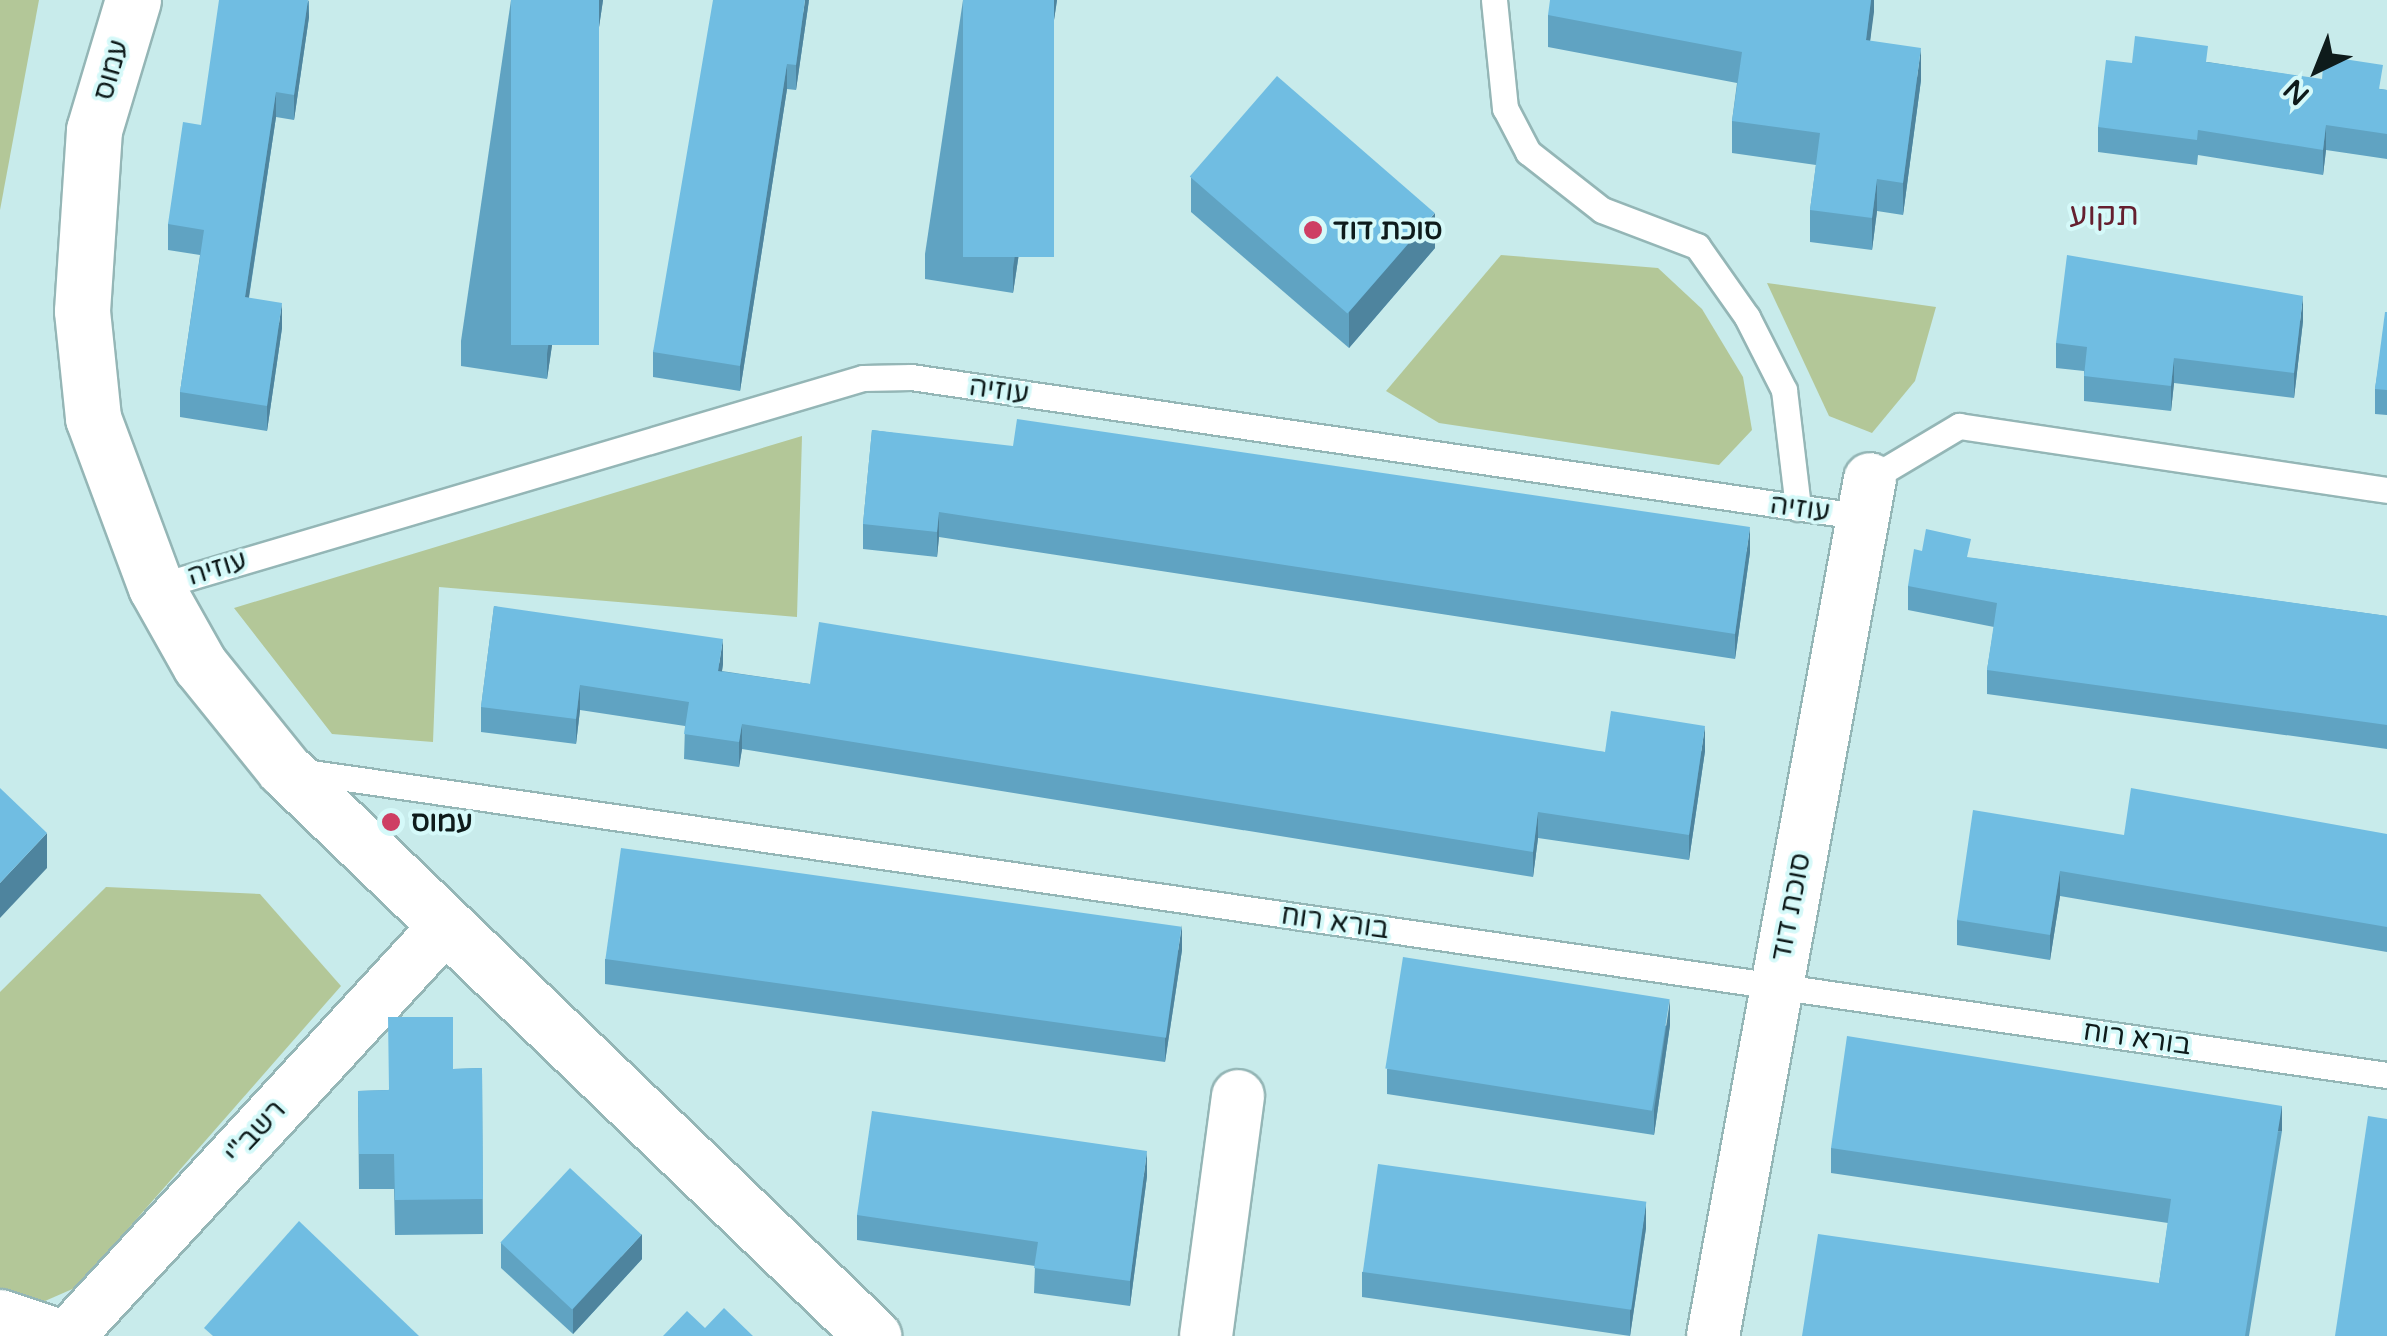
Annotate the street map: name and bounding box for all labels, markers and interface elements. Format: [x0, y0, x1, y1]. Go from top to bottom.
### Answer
north arrow [2267, 20, 2367, 120]
street label: עמוס [86, 36, 136, 104]
text: N [2277, 72, 2316, 112]
district label: תקוע [2069, 196, 2139, 234]
place label: סוכת דוד [1333, 213, 1442, 247]
marker: סוכת דוד [1302, 219, 1324, 241]
street label: עוזיה [967, 369, 1031, 411]
street label: עוזיה [1768, 487, 1832, 529]
street label: עוזיה [183, 543, 251, 593]
place label: עמוס [411, 805, 473, 839]
marker: עמוס [380, 811, 402, 833]
street label: סוכת דוד [1764, 850, 1818, 964]
street label: בורא רוח [1279, 898, 1391, 946]
street label: בורא רוח [2081, 1014, 2193, 1062]
street label: רשב"י [217, 1093, 293, 1171]

